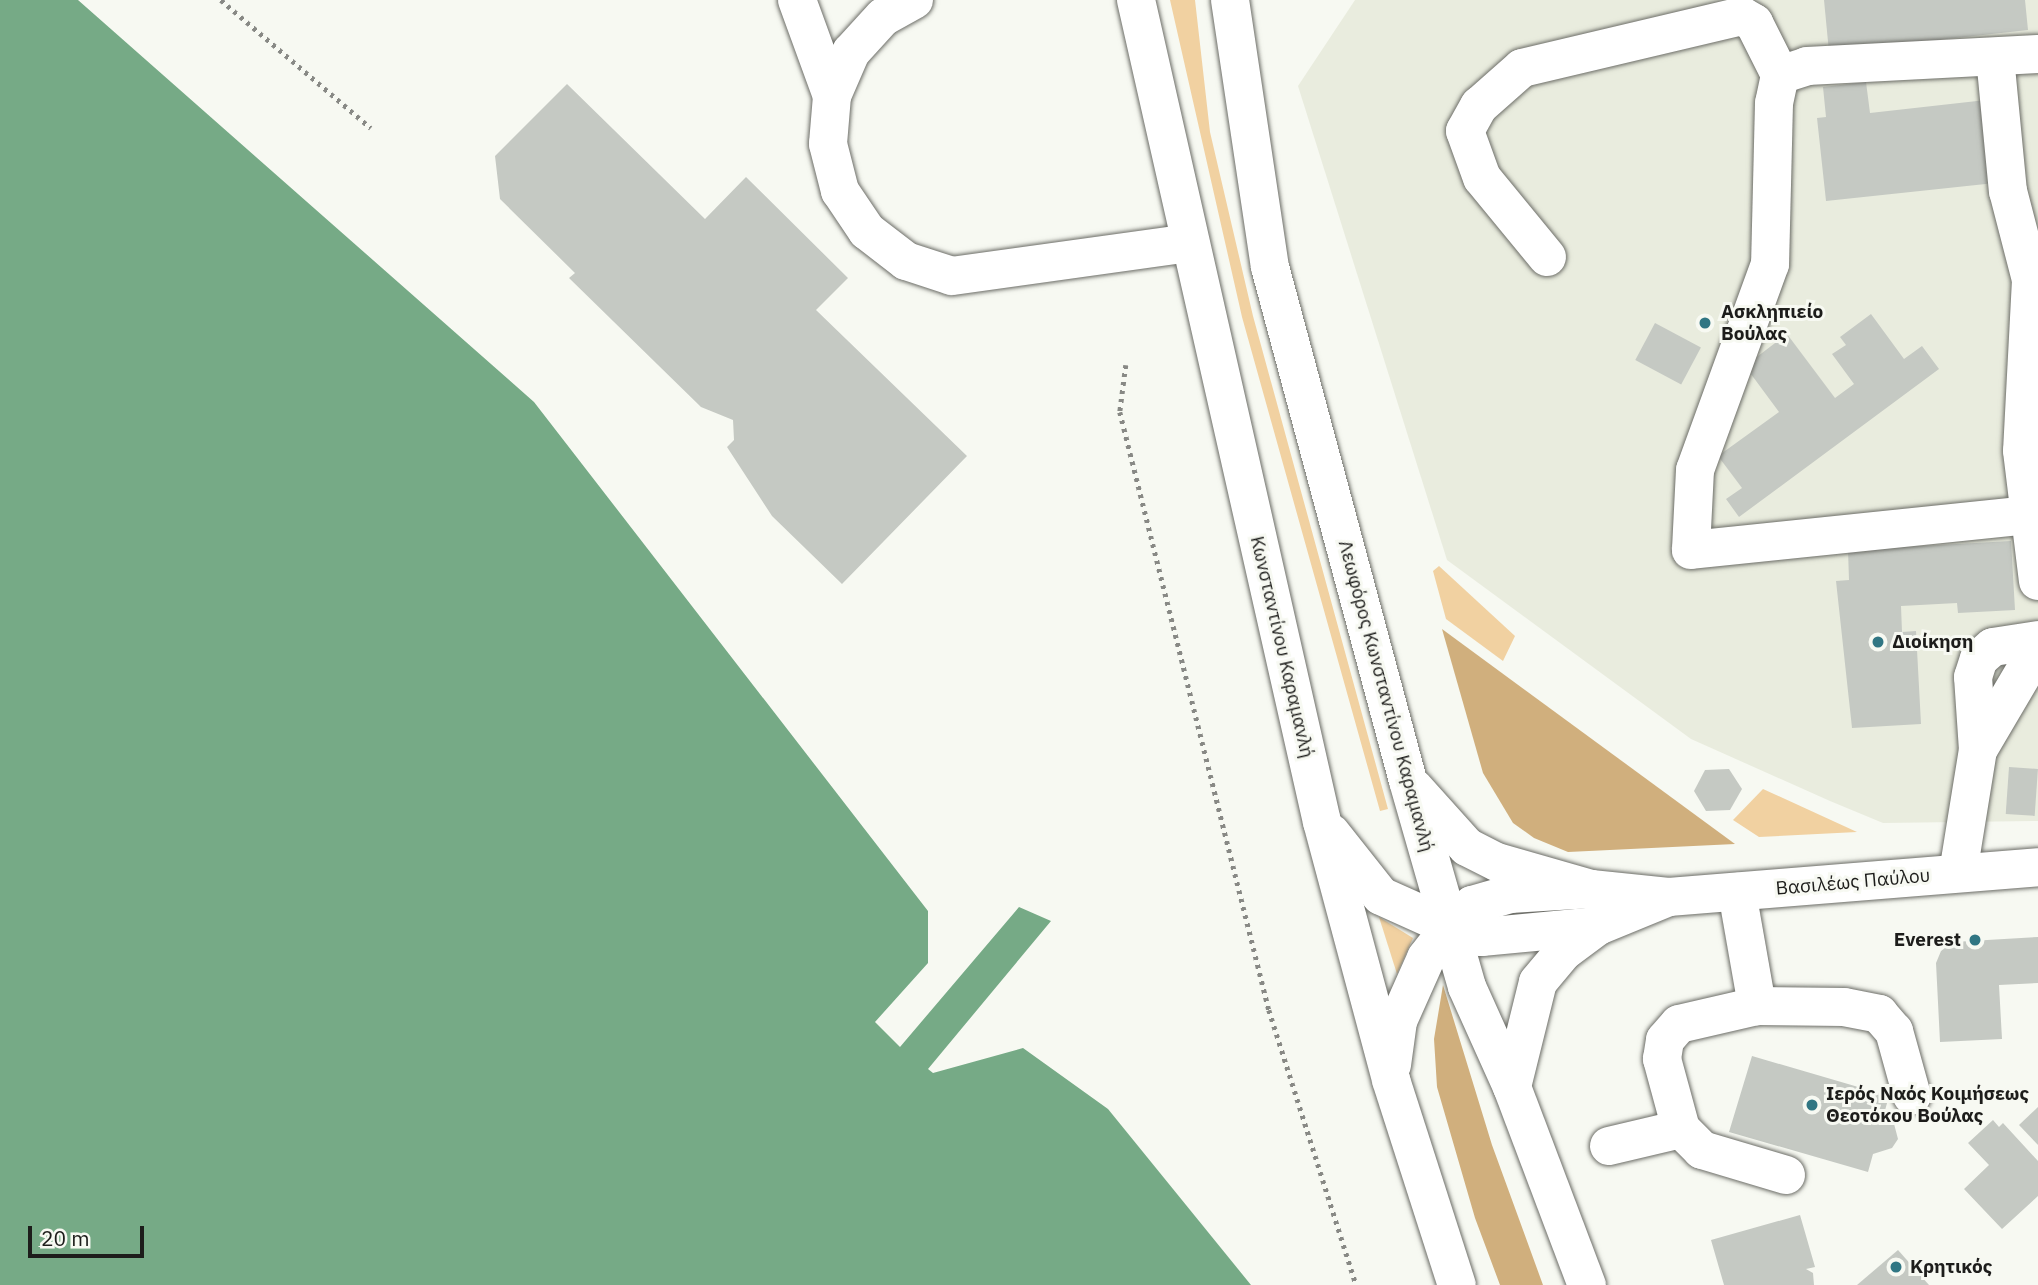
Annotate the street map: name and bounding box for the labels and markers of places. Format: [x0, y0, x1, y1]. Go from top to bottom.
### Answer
place label: Ασκληπιείο Βούλας [1721, 301, 1823, 345]
marker: Ασκληπιείο Βούλας [1695, 313, 1715, 333]
place label: Διοίκηση [1892, 631, 1973, 653]
marker: Διοίκηση [1870, 634, 1886, 650]
place label: Everest [1894, 929, 1961, 951]
marker: Everest [1967, 932, 1983, 948]
place label: Ιερός Ναός Κοιμήσεως Θεοτόκου Βούλας [1826, 1083, 2029, 1127]
marker: Ιερός Ναός Κοιμήσεως Θεοτόκου Βούλας [1804, 1097, 1820, 1113]
place label: Κρητικός [1910, 1256, 1992, 1278]
marker: Κρητικός [1888, 1259, 1904, 1275]

